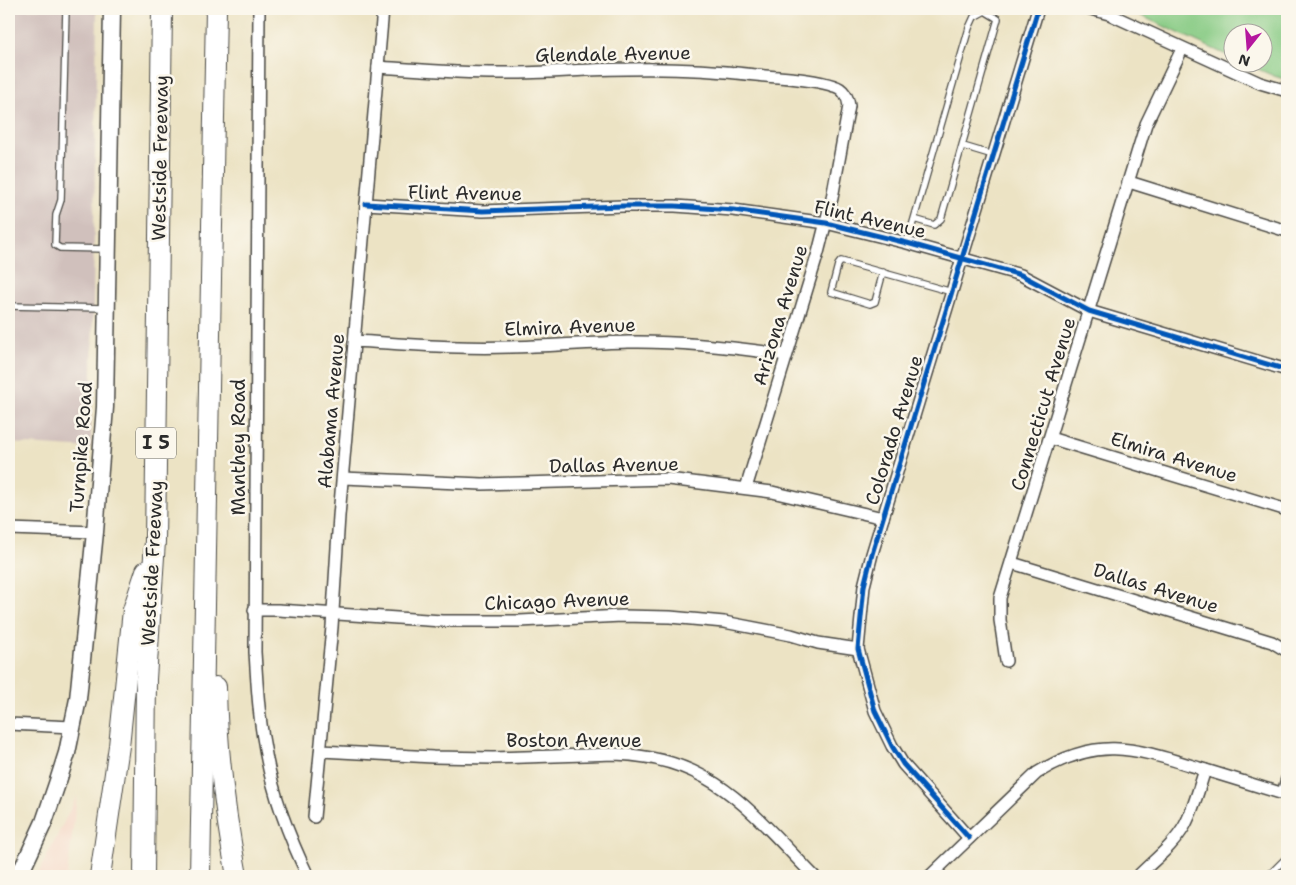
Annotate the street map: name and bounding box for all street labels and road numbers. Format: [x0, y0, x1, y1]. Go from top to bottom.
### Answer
street label: Glendale Avenue [535, 40, 691, 68]
street label: Westside Freeway [146, 75, 174, 241]
street label: Flint Avenue [408, 180, 522, 206]
street label: Flint Avenue [812, 194, 928, 244]
street label: Arizona Avenue [747, 242, 813, 388]
street label: Elmira Avenue [504, 312, 636, 342]
street label: Connecticut Avenue [1005, 314, 1081, 494]
street label: Alabama Avenue [312, 332, 350, 490]
street label: Colorado Avenue [859, 352, 929, 508]
street label: Manthey Road [226, 379, 251, 515]
street label: Turnpike Road [64, 381, 98, 513]
street label: Elmira Avenue [1107, 426, 1241, 488]
road number: I 5 [136, 428, 176, 458]
street label: Dallas Avenue [549, 451, 679, 479]
street label: Westside Freeway [135, 479, 169, 647]
street label: Dallas Avenue [1090, 557, 1222, 619]
street label: Chicago Avenue [484, 586, 630, 616]
street label: Boston Avenue [506, 728, 642, 753]

